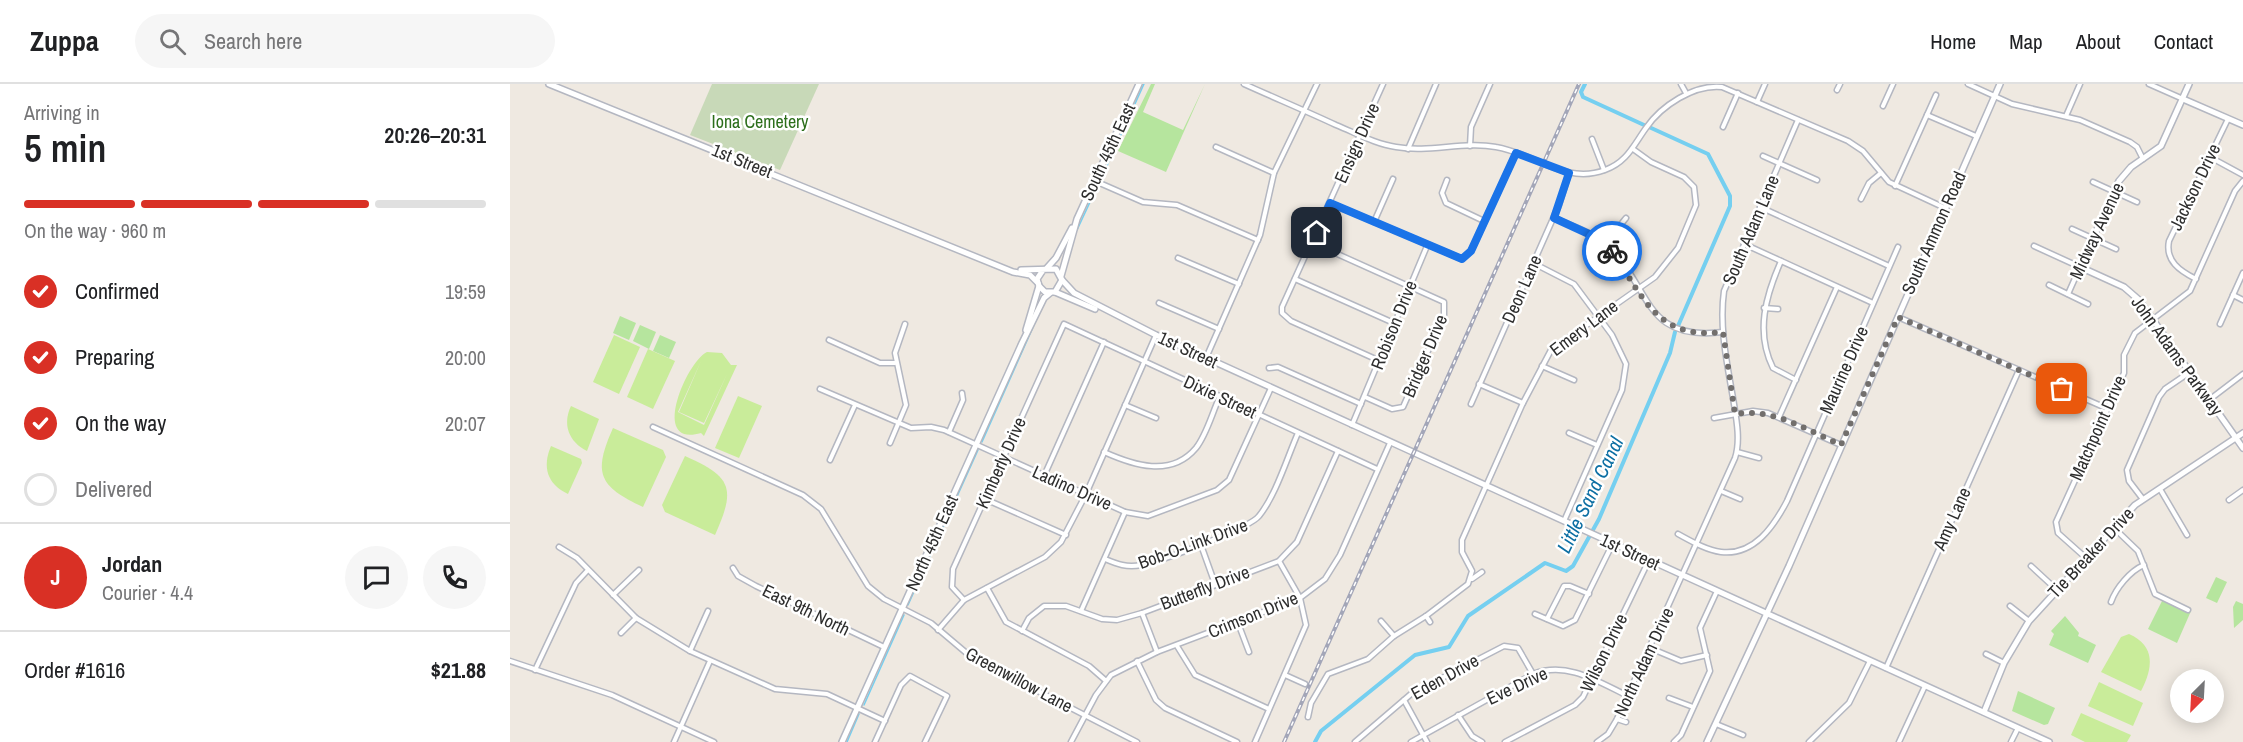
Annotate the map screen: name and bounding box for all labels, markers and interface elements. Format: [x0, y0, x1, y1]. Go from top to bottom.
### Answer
search box [135, 14, 555, 68]
text: Zuppa [30, 22, 99, 60]
icon: search [156, 25, 189, 58]
text: Search here [204, 26, 302, 56]
text: Home [1930, 27, 1976, 56]
text: Map [2009, 27, 2043, 56]
text: About [2076, 27, 2121, 56]
text: Contact [2154, 27, 2213, 56]
text: Arriving in [24, 99, 100, 126]
street label: South 45th East [1074, 99, 1141, 205]
street label: Ensign Drive [1328, 99, 1385, 187]
park label: Iona Cemetery [712, 109, 809, 134]
text: 20:26–20:31 [384, 120, 486, 150]
text: 5 min [24, 122, 106, 174]
street label: 1st Street [708, 137, 776, 184]
street label: Jackson Drive [2163, 139, 2226, 234]
street label: South Ammon Road [1895, 167, 1972, 298]
street label: South Adam Lane [1716, 171, 1785, 289]
street label: Midway Avenue [2063, 178, 2130, 283]
pin [1291, 207, 1342, 258]
icon: home [1300, 216, 1333, 249]
text: On the way · 960 m [24, 217, 166, 244]
courier [1582, 221, 1642, 281]
icon: bike [1596, 235, 1629, 268]
street label: Deon Lane [1495, 251, 1548, 327]
icon: check [24, 275, 57, 308]
text: Confirmed [75, 276, 159, 306]
street label: Robison Drive [1364, 276, 1423, 373]
text: 19:59 [445, 278, 486, 305]
street label: John Adams Parkway [2126, 291, 2230, 421]
street label: Emery Lane [1544, 294, 1623, 362]
street label: Bridger Drive [1396, 311, 1453, 401]
street label: Maurine Drive [1813, 322, 1874, 418]
street label: 1st Street [1154, 325, 1222, 374]
icon: check [24, 341, 57, 374]
text: Preparing [75, 342, 154, 372]
text: 20:00 [445, 344, 486, 371]
pin [2036, 363, 2087, 414]
street label: Dixie Street [1180, 369, 1261, 424]
street label: Matchpoint Drive [2063, 371, 2132, 484]
icon: bag [2045, 372, 2078, 405]
icon: check [24, 407, 57, 440]
text: On the way [75, 408, 166, 438]
text: 20:07 [445, 410, 486, 437]
street label: Kimberly Drive [969, 413, 1032, 512]
water label: Little Sand Canal [1550, 432, 1629, 557]
street label: Ladino Drive [1029, 459, 1116, 516]
text: Delivered [75, 474, 152, 504]
street label: Amy Lane [1926, 483, 1976, 555]
street label: North 45th East [899, 491, 964, 595]
street label: Tie Breaker Drive [2042, 502, 2139, 604]
street label: Bob-O-Link Drive [1135, 512, 1251, 575]
street label: 1st Street [1596, 527, 1664, 576]
button: chat [345, 546, 408, 609]
button: phone [423, 546, 486, 609]
text: Jordan [102, 549, 162, 579]
street label: Butterfly Drive [1157, 559, 1253, 616]
text: J [50, 562, 61, 592]
street label: East 9th North [758, 578, 854, 641]
text: Courier · 4.4 [102, 579, 193, 606]
street label: Crimson Drive [1204, 585, 1302, 644]
street label: North Adam Drive [1607, 603, 1680, 720]
street label: Wilson Drive [1574, 609, 1633, 696]
street label: Greenwillow Lane [961, 641, 1077, 718]
street label: Eden Drive [1406, 648, 1483, 705]
text: Order #1616 [24, 655, 125, 685]
text: $21.88 [431, 655, 486, 685]
street label: Eve Drive [1482, 661, 1551, 711]
north arrow [2170, 669, 2224, 723]
map controls [2170, 669, 2224, 723]

